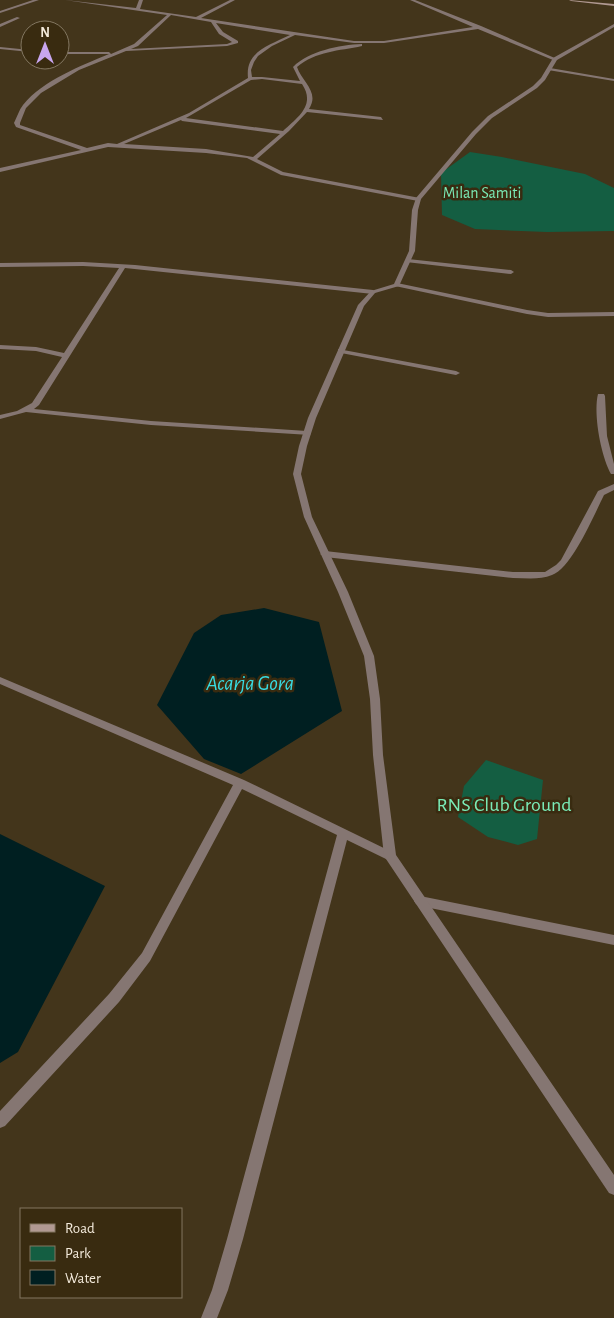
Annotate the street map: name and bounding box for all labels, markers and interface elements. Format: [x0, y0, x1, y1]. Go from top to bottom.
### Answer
north arrow [20, 20, 70, 70]
text: N [40, 26, 50, 40]
park label: Milan Samiti [443, 185, 521, 201]
water label: Acarja Gora [205, 673, 294, 694]
park label: RNS Club Ground [436, 795, 572, 815]
legend [20, 1208, 182, 1298]
text: Road [65, 1221, 95, 1236]
text: Park [65, 1246, 91, 1261]
text: Water [65, 1271, 101, 1286]

